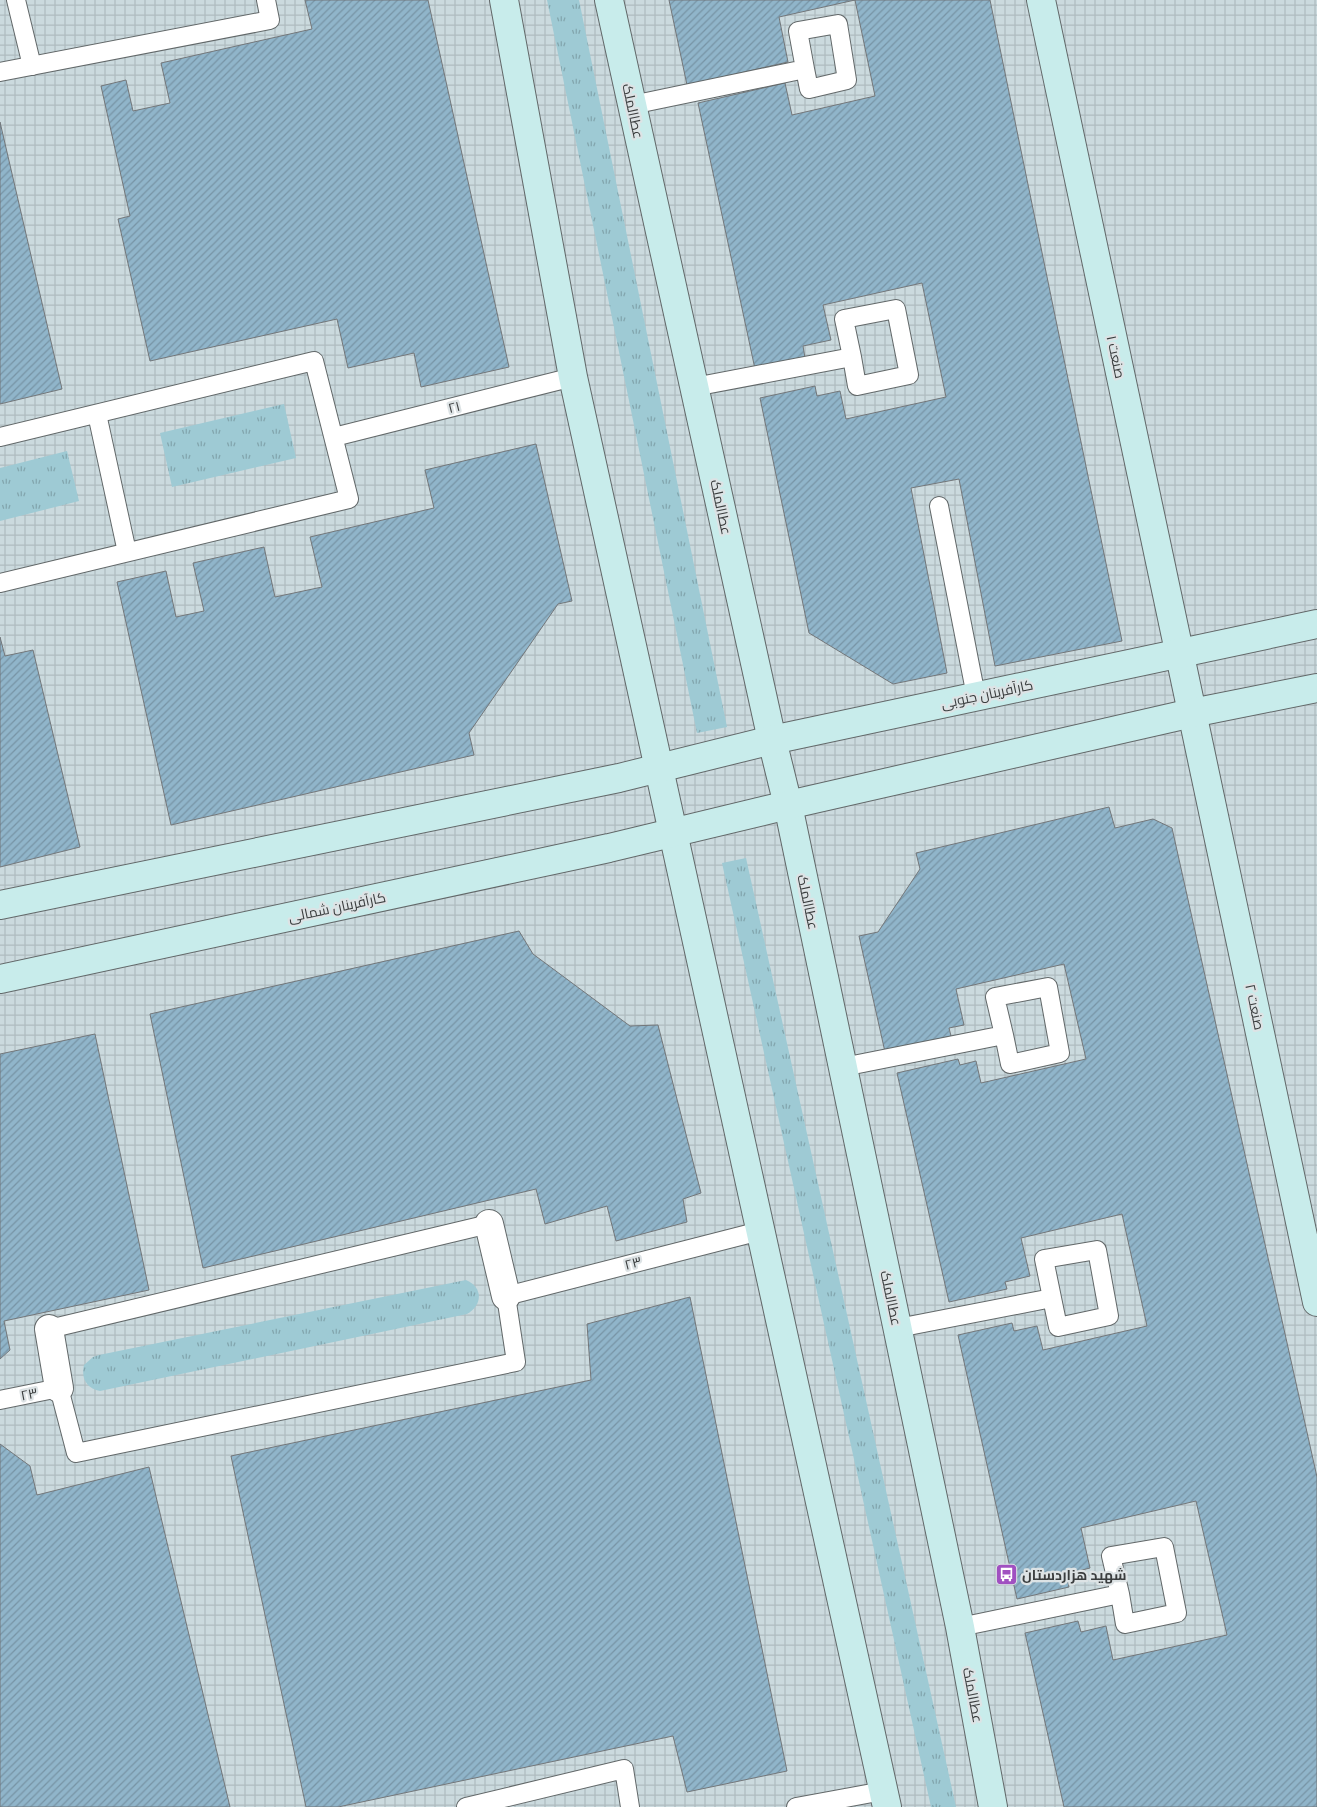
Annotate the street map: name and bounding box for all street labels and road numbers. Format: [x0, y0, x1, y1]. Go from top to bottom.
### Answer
street label: عطاالملک [618, 82, 648, 140]
street label: صنعت ۱ [1103, 334, 1129, 380]
street label: ۲۱ [446, 397, 462, 417]
street label: عطاالملک [706, 478, 736, 536]
street label: کارآفرینان جنوبی [939, 675, 1035, 713]
street label: عطاالملک [793, 873, 823, 931]
street label: کارآفرینان شمالی [287, 888, 387, 926]
street label: صنعت ۲ [1241, 982, 1269, 1032]
street label: ۲۳ [623, 1252, 643, 1274]
street label: عطاالملک [876, 1269, 906, 1327]
street label: ۲۳ [19, 1384, 39, 1404]
street label: عطاالملک [959, 1666, 987, 1724]

